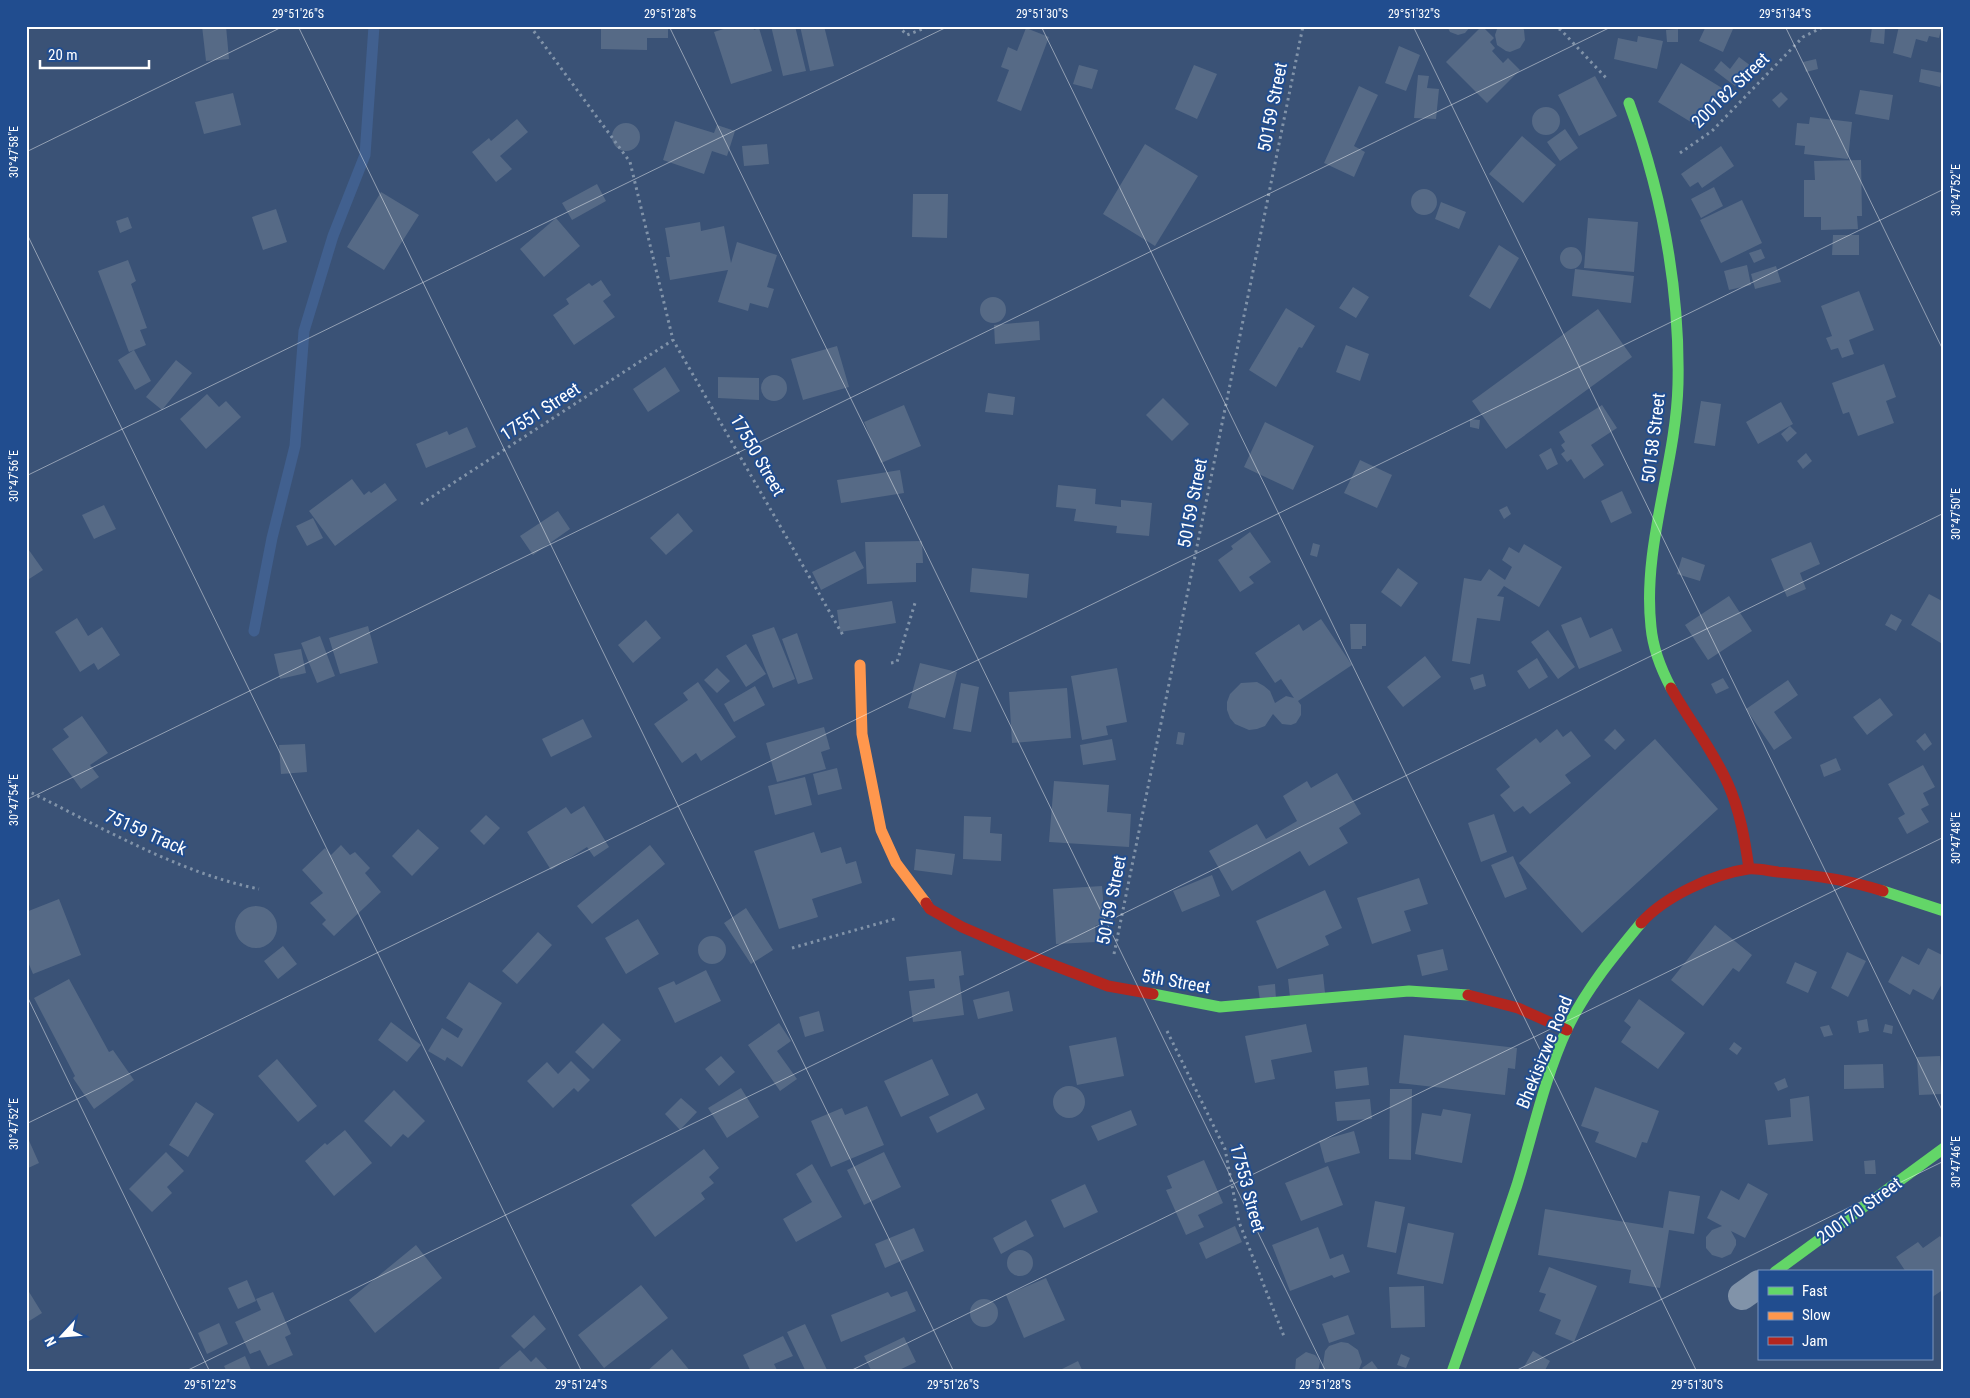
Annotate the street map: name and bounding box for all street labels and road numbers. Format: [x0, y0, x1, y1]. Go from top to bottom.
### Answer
street label: 200182 Street [1687, 48, 1773, 132]
street label: 50159 Street [1253, 60, 1291, 154]
street label: 17551 Street [496, 377, 584, 445]
street label: 50158 Street [1637, 392, 1669, 484]
street label: 17550 Street [726, 410, 790, 500]
street label: 50159 Street [1173, 456, 1211, 550]
street label: 75159 Track [102, 805, 190, 859]
street label: 50159 Street [1092, 853, 1130, 947]
street label: 5th Street [1140, 965, 1212, 997]
street label: Bhekisizwe Road [1512, 993, 1576, 1111]
street label: 17553 Street [1226, 1141, 1270, 1235]
street label: 200170 Street [1813, 1172, 1905, 1248]

